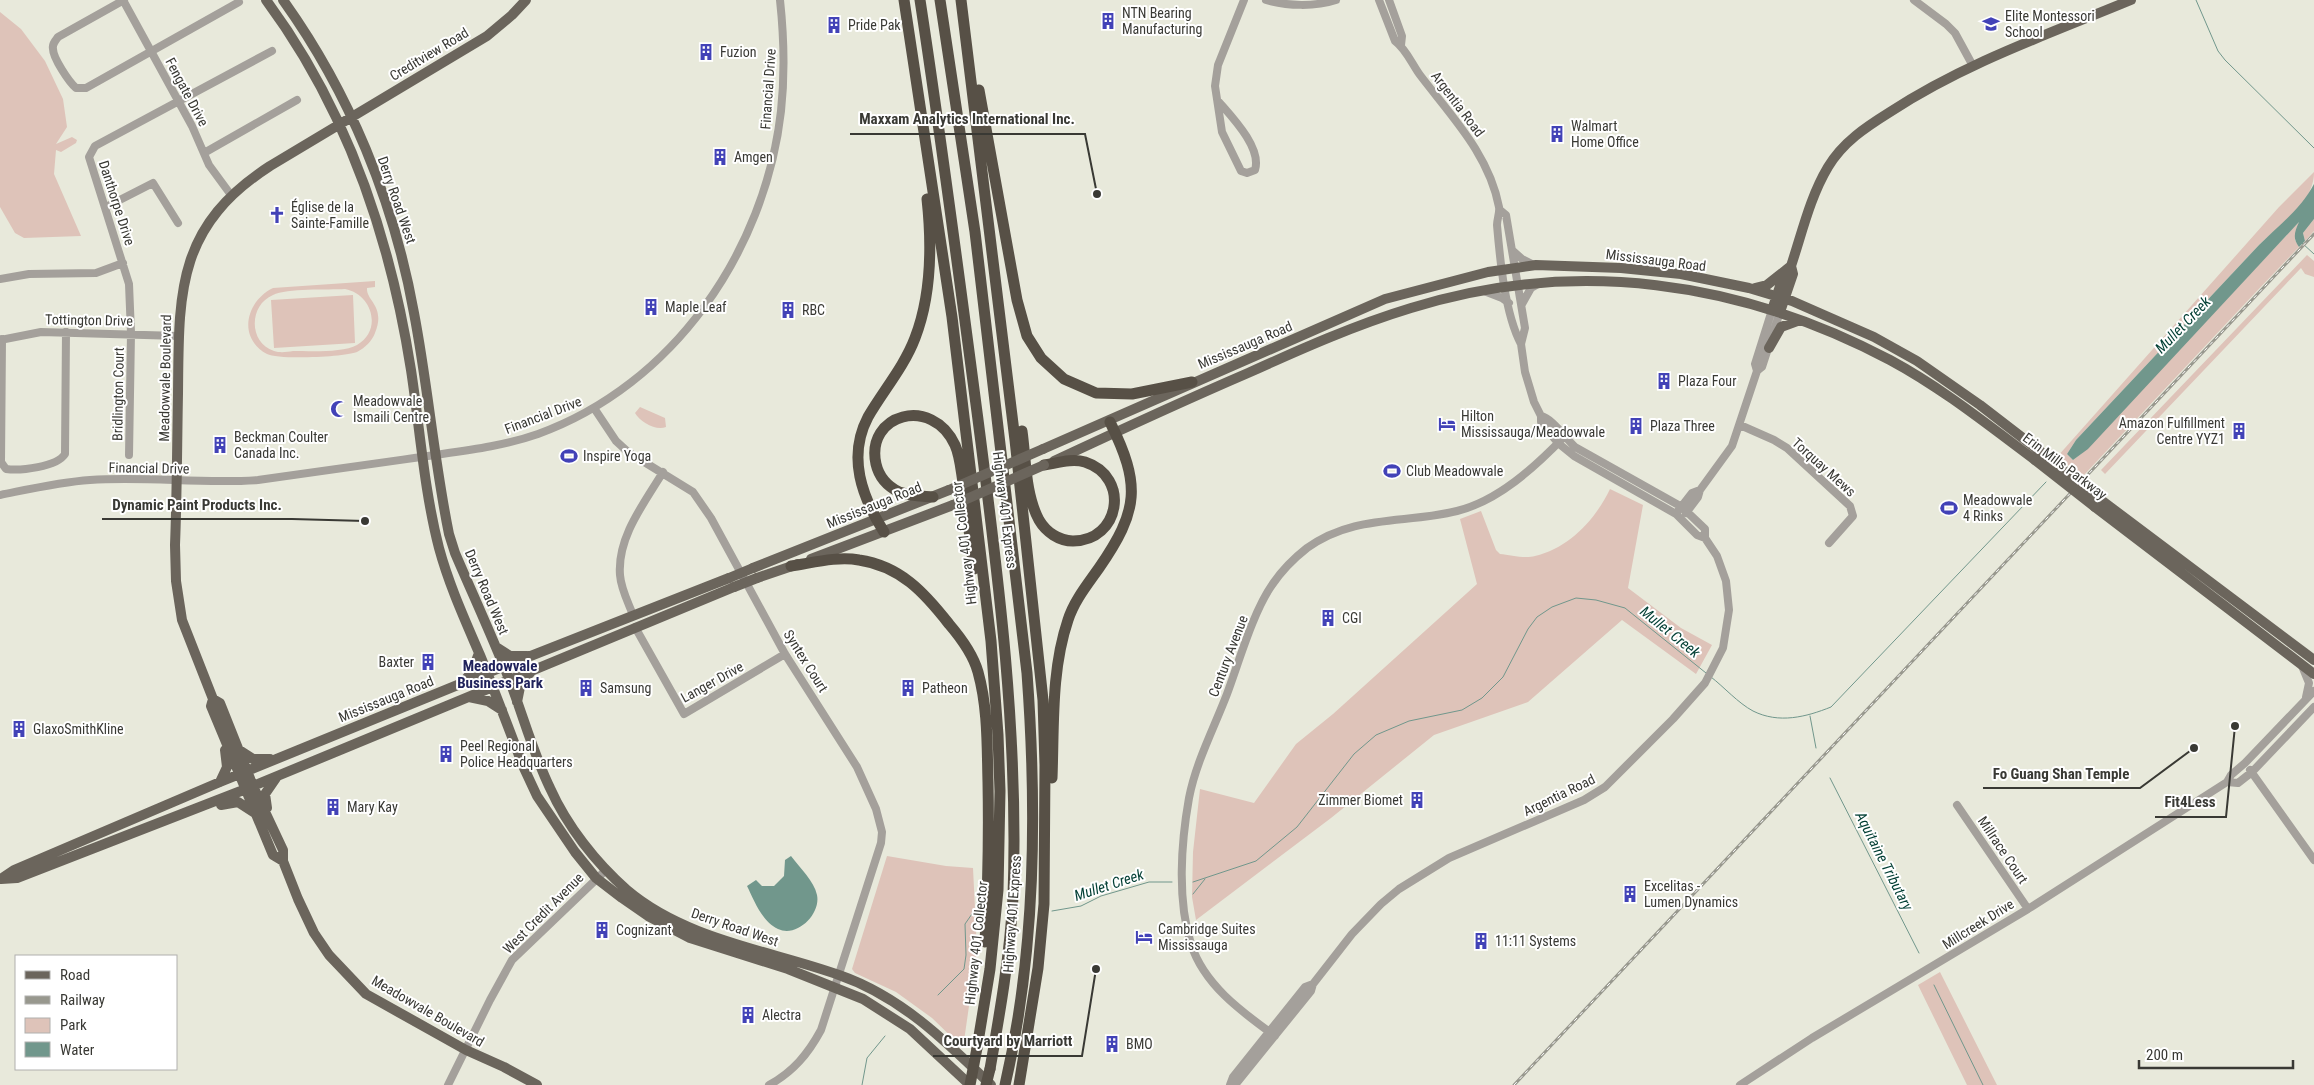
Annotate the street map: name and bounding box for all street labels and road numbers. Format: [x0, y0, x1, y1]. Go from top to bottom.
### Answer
street label: Creditview Road [387, 24, 471, 84]
street label: Financial Drive [757, 48, 779, 130]
street label: Fengate Drive [162, 55, 212, 129]
street label: Argentia Road [1428, 68, 1488, 140]
street label: Derry Road West [375, 154, 419, 246]
street label: Danthorpe Drive [96, 159, 138, 248]
street label: Mississauga Road [1605, 246, 1707, 274]
street label: Tottington Drive [45, 311, 133, 329]
street label: Meadowvale Boulevard [156, 314, 174, 442]
street label: Mississauga Road [1195, 318, 1295, 372]
street label: Bridlington Court [109, 347, 127, 441]
street label: Financial Drive [502, 393, 584, 437]
street label: Erin Mills Parkway [2020, 429, 2110, 503]
street label: Torquay Mews [1789, 434, 1859, 500]
street label: Highway 401 Express [990, 451, 1020, 569]
street label: Financial Drive [108, 459, 190, 477]
street label: Mississauga Road [824, 479, 924, 531]
street label: Highway 401 Collector [949, 480, 979, 606]
street label: Derry Road West [462, 547, 512, 637]
street label: Century Avenue [1205, 613, 1251, 699]
street label: Syntex Court [781, 627, 831, 695]
street label: Langer Drive [678, 658, 746, 706]
street label: Mississauga Road [336, 673, 436, 725]
street label: Argentia Road [1521, 771, 1597, 819]
street label: Millrace Court [1975, 813, 2031, 887]
street label: Highway 401 Express [1000, 855, 1024, 973]
street label: West Credit Avenue [499, 869, 587, 957]
street label: Highway 401 Collector [962, 881, 990, 1005]
street label: Millcreek Drive [1939, 895, 2017, 952]
street label: Derry Road West [689, 905, 781, 949]
street label: Meadowvale Boulevard [369, 972, 487, 1050]

